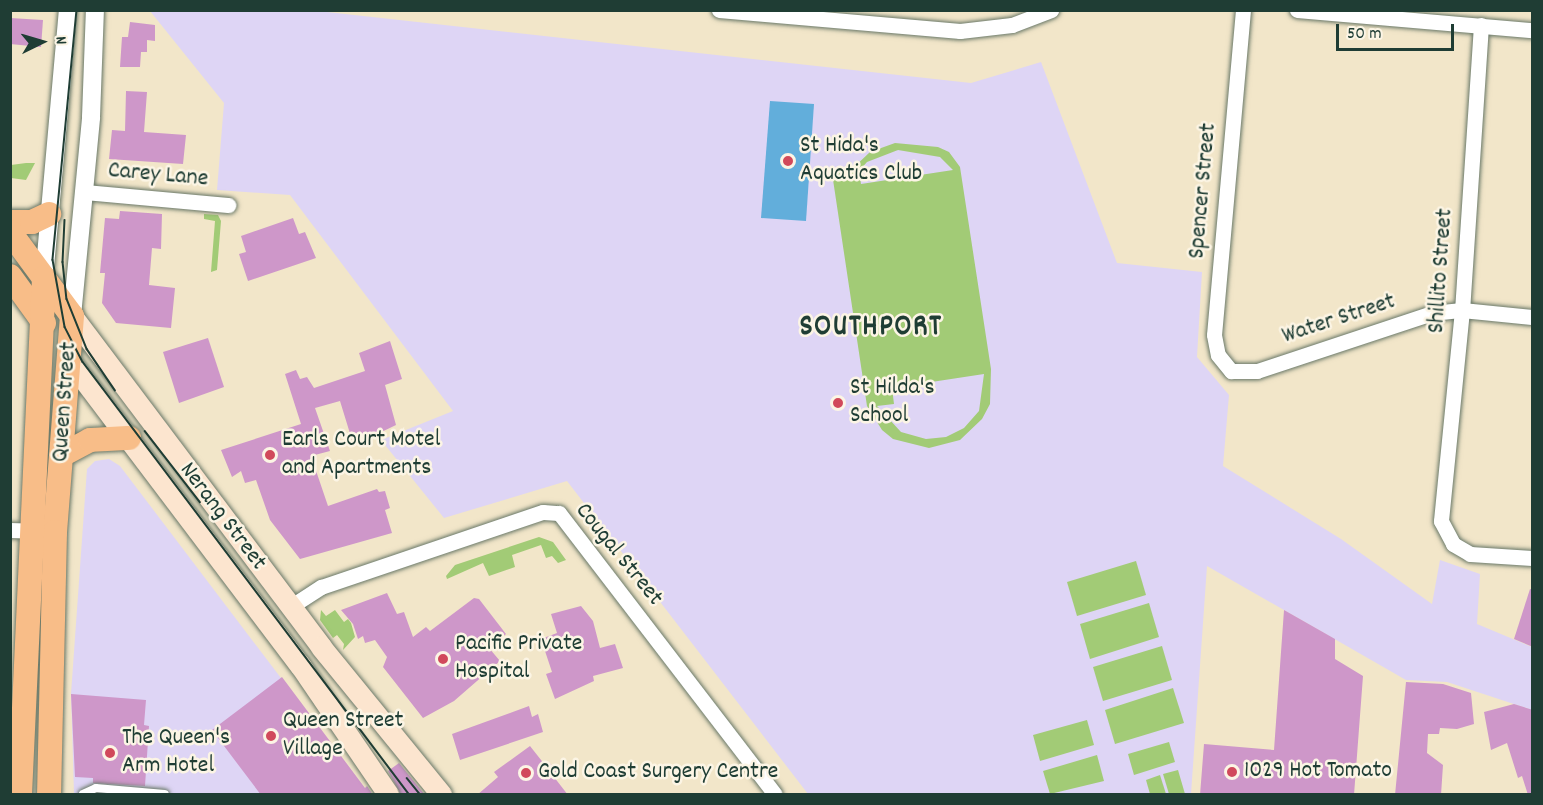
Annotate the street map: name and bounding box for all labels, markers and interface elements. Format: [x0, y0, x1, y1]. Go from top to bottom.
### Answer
north arrow [12, 12, 72, 72]
scale bar [1339, 12, 1458, 50]
text: 50 m [1347, 22, 1382, 47]
text: N [49, 35, 72, 45]
street label: Spencer Street [1184, 122, 1224, 260]
place label: St Hida's Aquatics Club [800, 133, 922, 189]
marker: St Hida's Aquatics Club [781, 154, 795, 168]
street label: Carey Lane [107, 157, 209, 195]
street label: Shillito Street [1423, 208, 1461, 334]
street label: Water Street [1279, 288, 1399, 352]
district label: SOUTHPORT [799, 311, 943, 347]
street label: Queen Street [47, 341, 85, 463]
place label: St Hilda's School [850, 375, 935, 431]
marker: St Hilda's School [831, 396, 845, 410]
place label: Earls Court Motel and Apartments [282, 427, 440, 483]
marker: Earls Court Motel and Apartments [263, 448, 277, 462]
street label: Nerang Street [172, 457, 272, 577]
street label: Cougal Street [568, 498, 668, 612]
place label: Pacific Private Hospital [455, 631, 582, 687]
marker: Pacific Private Hospital [436, 652, 450, 666]
place label: Queen Street Village [283, 708, 403, 764]
place label: The Queen's Arm Hotel [122, 725, 230, 781]
marker: Queen Street Village [264, 729, 278, 743]
marker: The Queen's Arm Hotel [103, 746, 117, 760]
place label: 1029 Hot Tomato [1244, 758, 1392, 786]
place label: Gold Coast Surgery Centre [538, 759, 778, 787]
marker: 1029 Hot Tomato [1225, 765, 1239, 779]
marker: Gold Coast Surgery Centre [519, 766, 533, 780]

